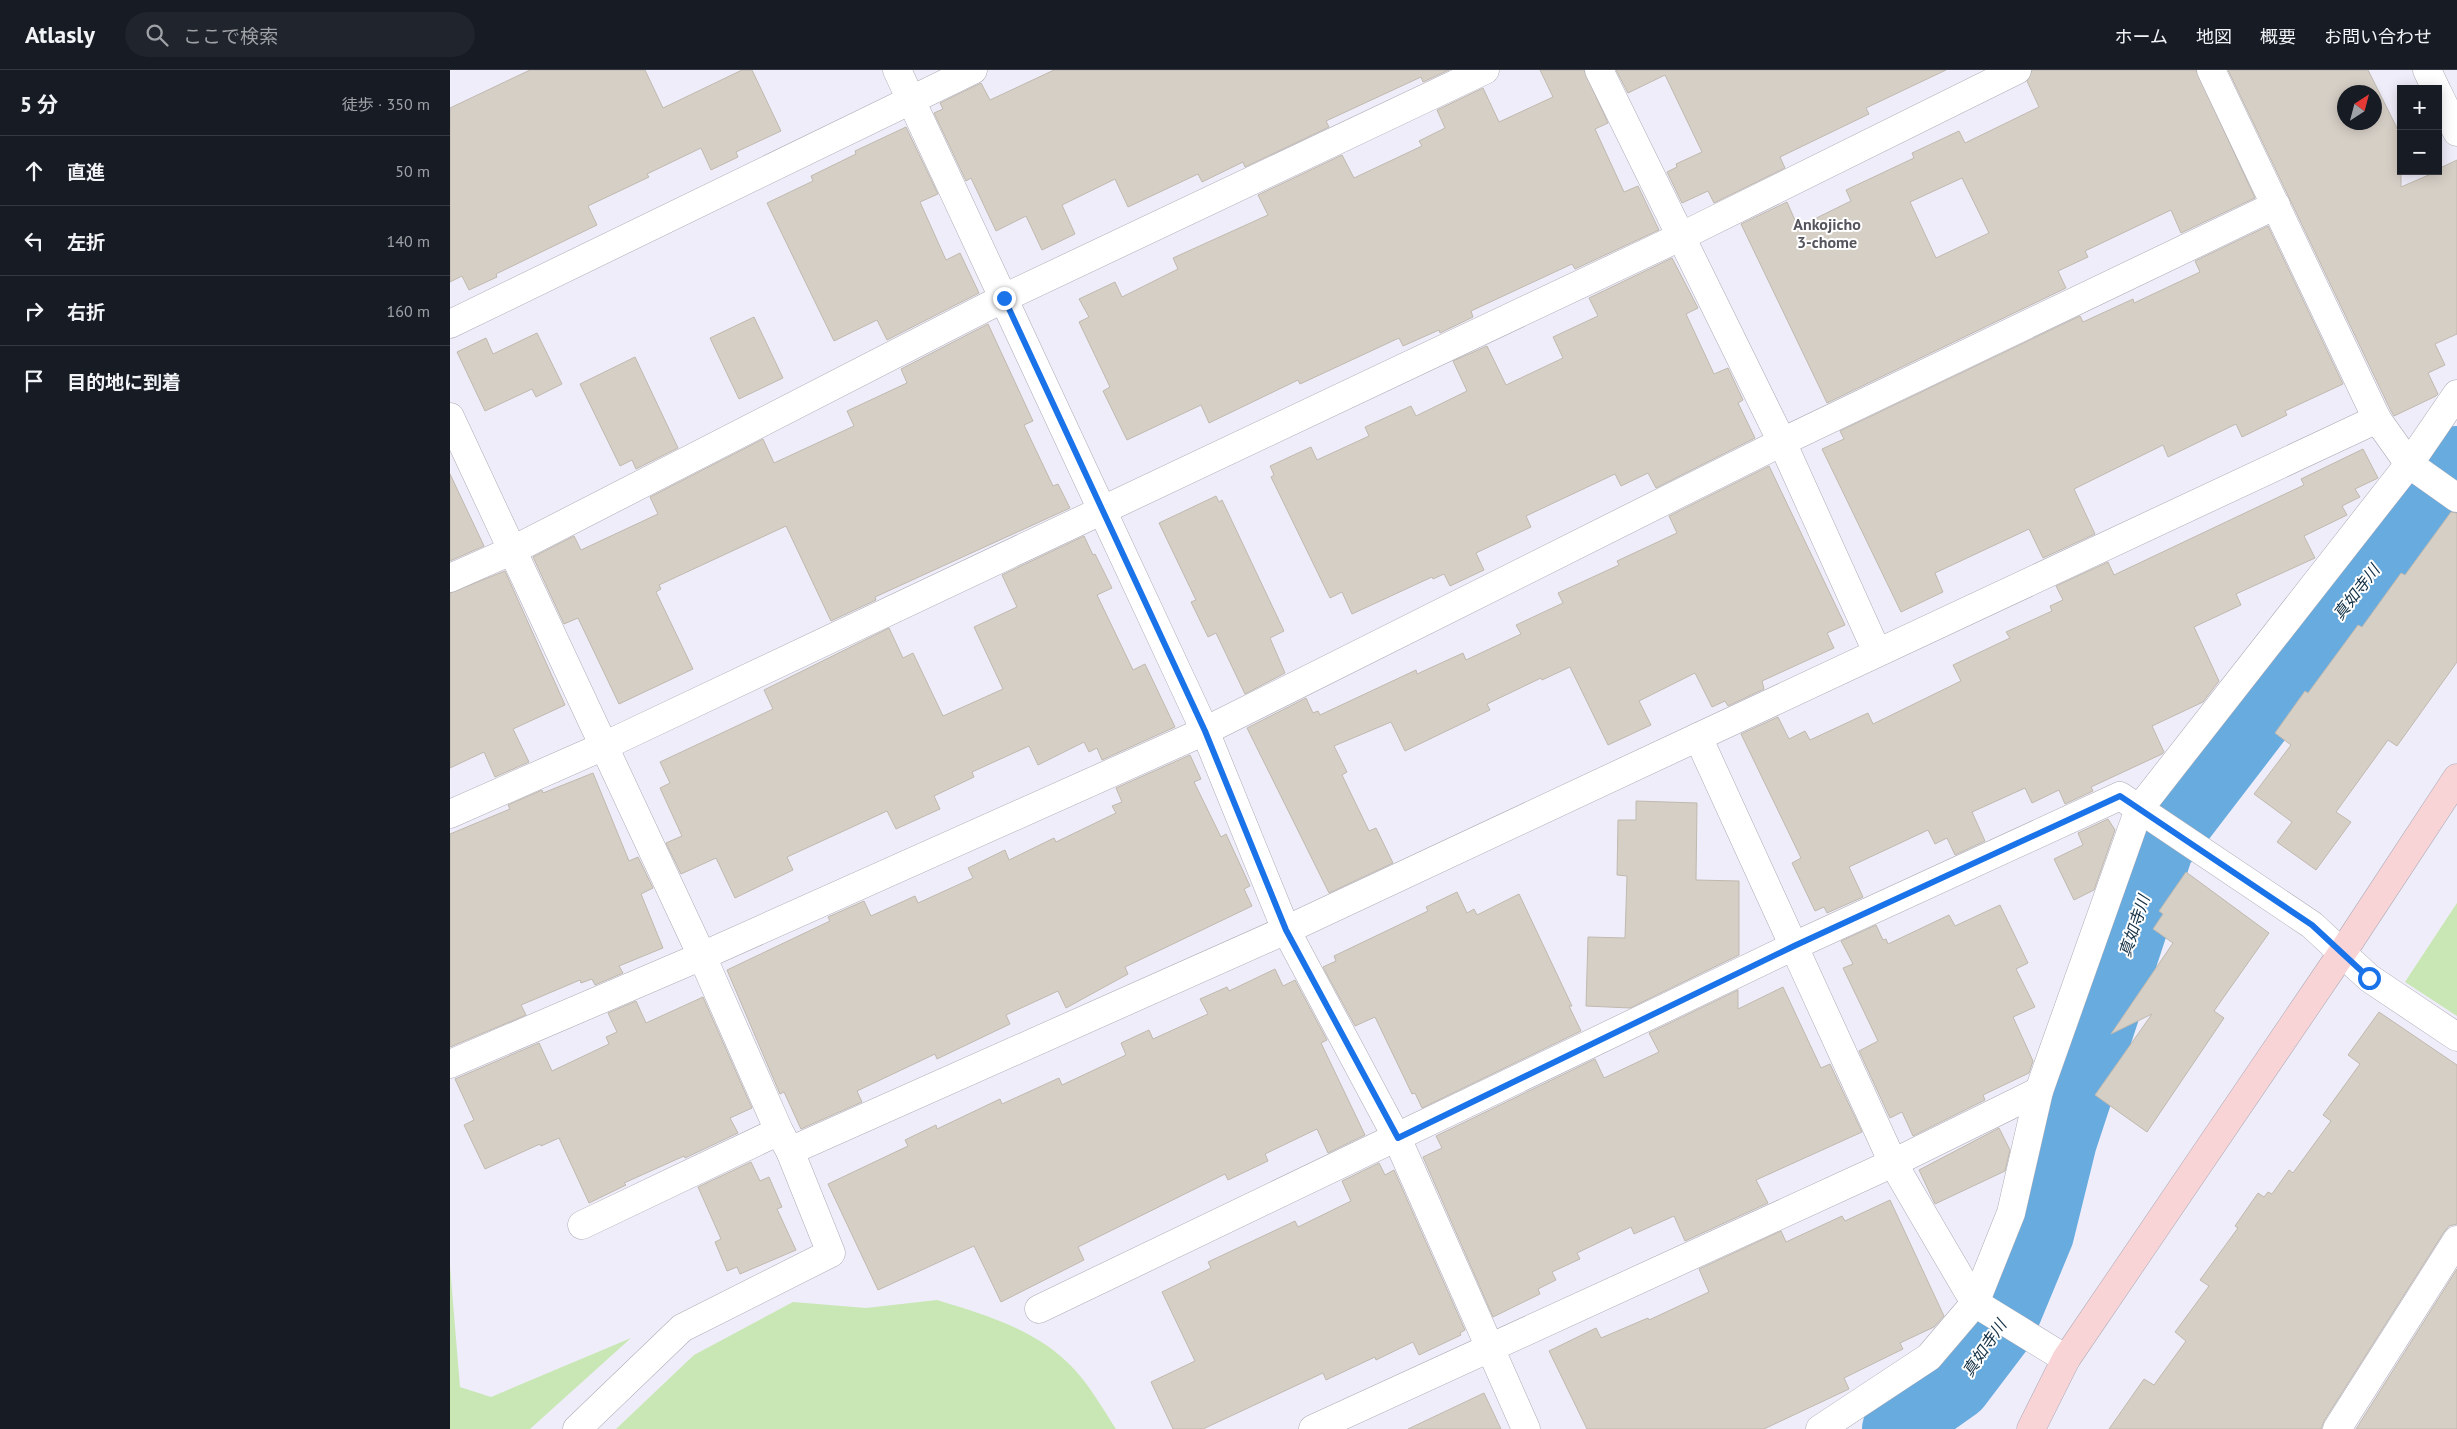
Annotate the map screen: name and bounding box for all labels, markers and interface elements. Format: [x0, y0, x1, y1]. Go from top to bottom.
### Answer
search box [125, 12, 475, 57]
text: Atlasly [25, 19, 95, 50]
icon: search [143, 21, 171, 49]
text: ここで検索 [183, 24, 278, 48]
text: ホーム [2115, 25, 2168, 48]
text: 地図 [2196, 25, 2232, 48]
text: 概要 [2260, 25, 2296, 48]
text: お問い合わせ [2324, 25, 2432, 48]
north arrow [2337, 85, 2382, 130]
map controls [2397, 85, 2442, 175]
button: + [2397, 85, 2442, 130]
text: 5 分 [20, 91, 58, 118]
text: 徒歩 · 350 m [342, 94, 430, 114]
button: − [2397, 130, 2442, 175]
icon: ahead [20, 157, 48, 185]
text: 直進 [67, 160, 105, 184]
text: 50 m [395, 161, 430, 181]
district label: Ankojicho 3-chome [1793, 214, 1861, 252]
icon: left [20, 227, 48, 255]
text: 左折 [67, 230, 105, 254]
text: 140 m [387, 231, 430, 251]
route end [993, 287, 1016, 310]
icon: right [20, 297, 48, 325]
text: 右折 [67, 300, 105, 324]
text: 160 m [387, 301, 430, 321]
icon: arrive [20, 367, 48, 395]
text: 目的地に到着 [67, 370, 181, 394]
water label: 真如寺川 [2328, 559, 2385, 623]
water label: 真如寺川 [2115, 891, 2154, 960]
route start [2358, 967, 2381, 990]
water label: 真如寺川 [1958, 1314, 2011, 1380]

